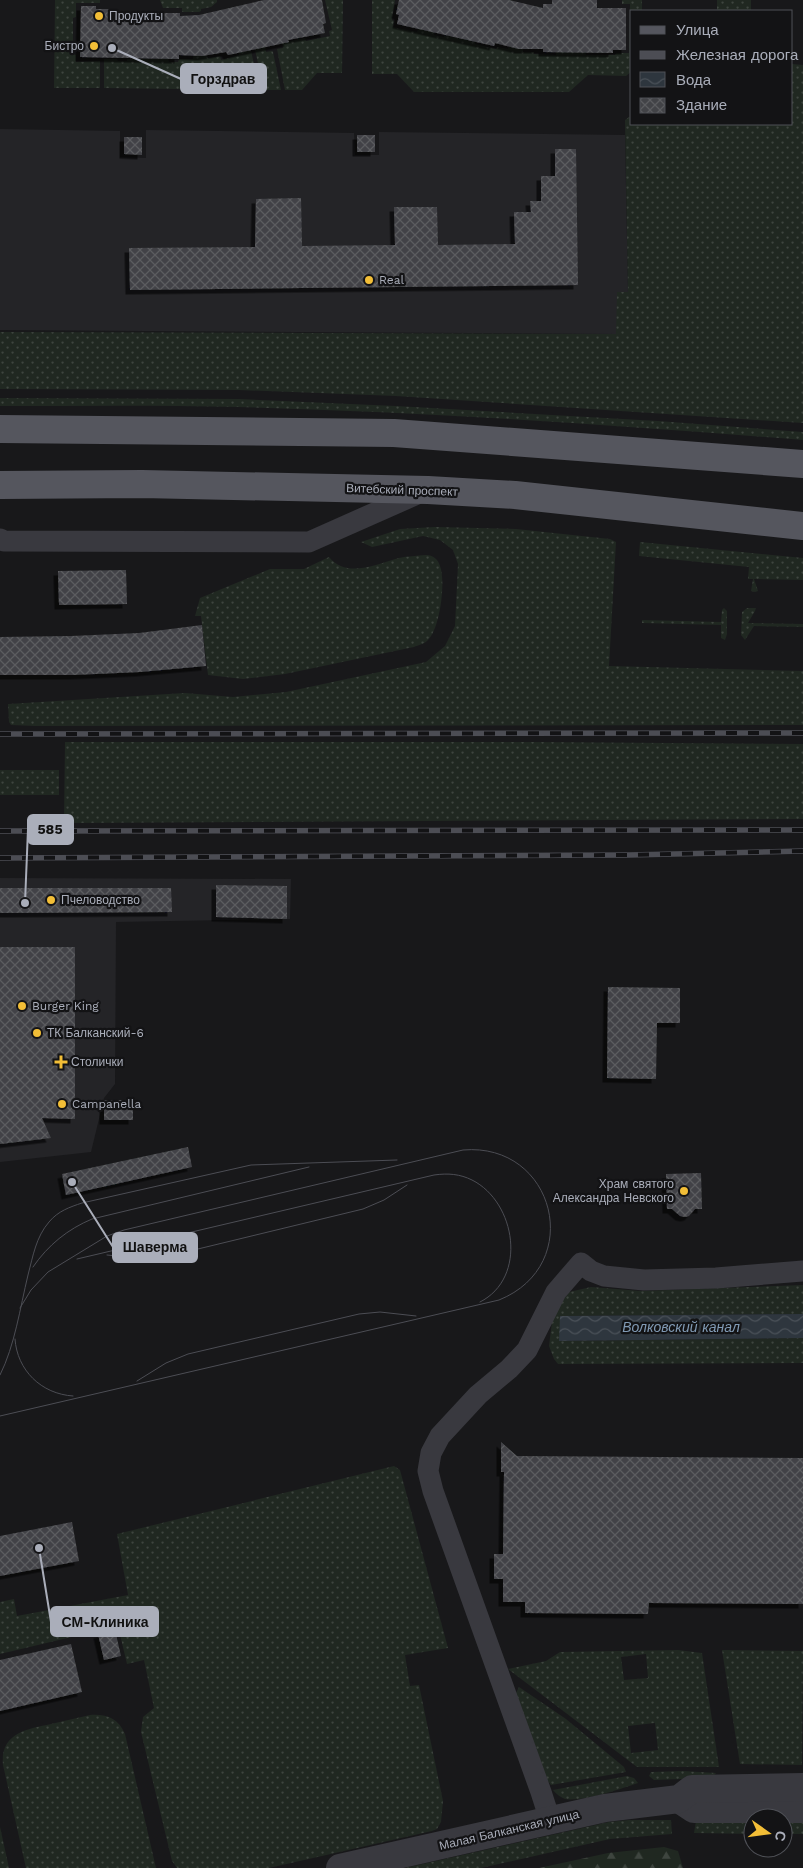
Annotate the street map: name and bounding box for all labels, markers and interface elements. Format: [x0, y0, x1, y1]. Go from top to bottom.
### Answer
place label: Продукты [109, 9, 163, 23]
marker: Продукты [93, 10, 105, 22]
legend [630, 10, 793, 125]
text: Улица [676, 21, 719, 39]
place label: Бистро [45, 39, 84, 53]
marker: Бистро [88, 40, 100, 52]
text: Железная дорога [676, 46, 799, 64]
callout: Горздрав [181, 64, 266, 93]
text: Горздрав [191, 71, 256, 87]
text: Вода [676, 71, 712, 89]
text: Здание [676, 96, 727, 114]
place label: Real [379, 273, 404, 287]
marker: Real [363, 274, 375, 286]
street label: Витебский проспект [346, 481, 459, 499]
callout: 585 [28, 815, 73, 844]
text: 585 [37, 821, 63, 837]
place label: Пчеловодство [61, 893, 140, 907]
marker: Пчеловодство [45, 894, 57, 906]
place label: Burger King [32, 999, 99, 1013]
marker: Burger King [16, 1000, 28, 1012]
place label: ТК Балканский-6 [47, 1026, 144, 1040]
marker: ТК Балканский-6 [31, 1027, 43, 1039]
place label: Столички [71, 1055, 123, 1069]
marker: Столички [55, 1056, 67, 1068]
place label: Campanella [72, 1097, 141, 1111]
marker: Campanella [56, 1098, 68, 1110]
place label: Храм святого Александра Невского [553, 1177, 674, 1205]
marker: Храм святого Александра Невского [678, 1185, 690, 1197]
callout: Шаверма [113, 1233, 197, 1262]
text: Шаверма [123, 1239, 187, 1255]
water label: Волковский канал [622, 1319, 740, 1335]
callout: СМ-Клиника [51, 1607, 158, 1636]
text: СМ-Клиника [62, 1614, 149, 1630]
street label: Малая Балканская улица [438, 1807, 581, 1853]
north arrow [743, 1808, 793, 1858]
text: С [772, 1829, 790, 1843]

